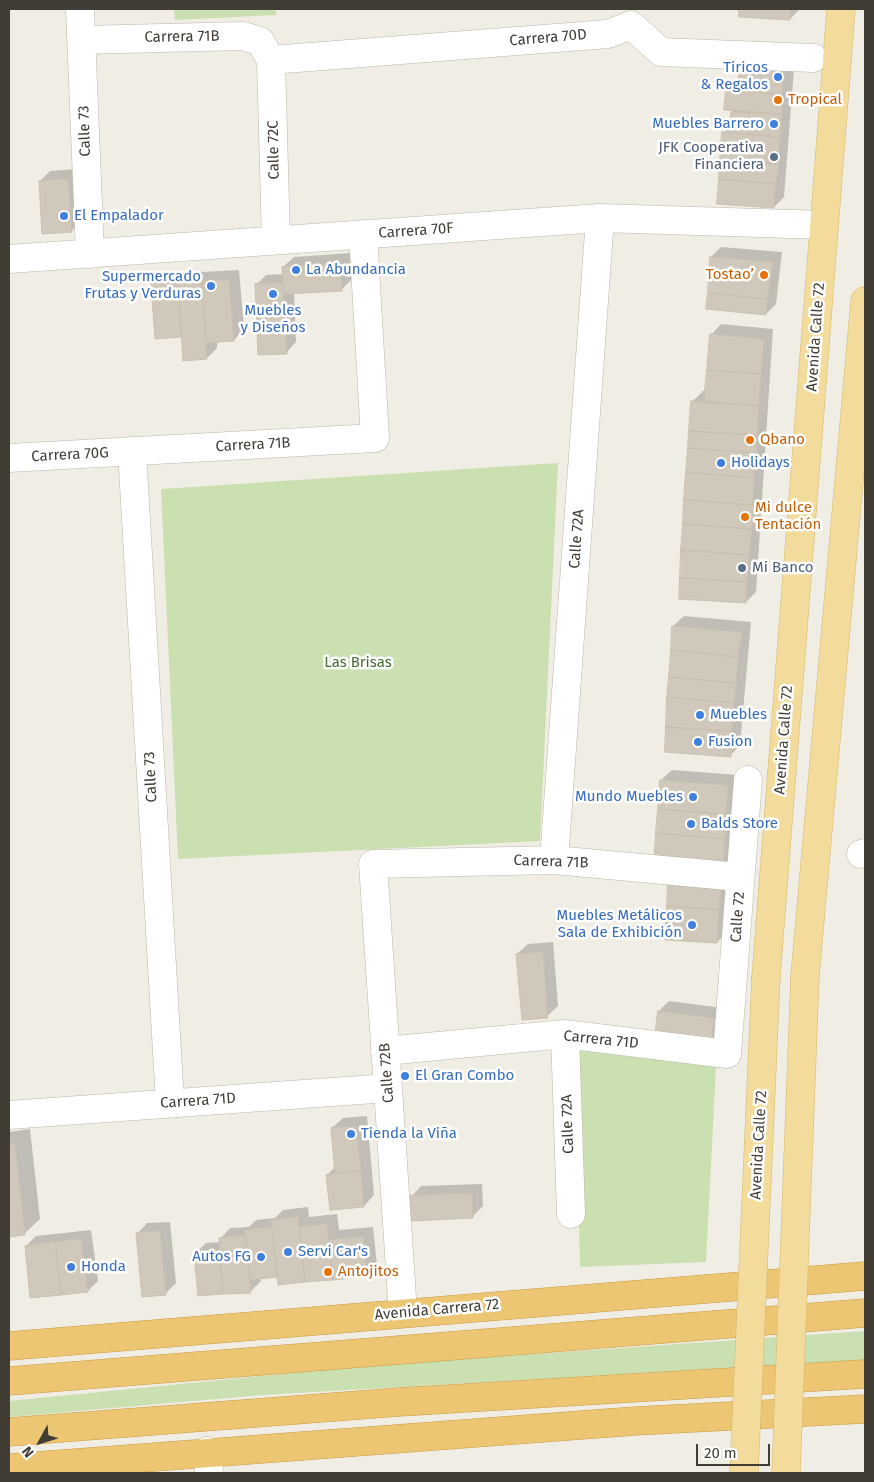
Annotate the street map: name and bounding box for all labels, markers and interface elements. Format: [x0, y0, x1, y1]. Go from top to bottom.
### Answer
street label: Carrera 70D [509, 26, 587, 50]
street label: Carrera 71B [144, 27, 220, 47]
place label: Tiricos & Regalos [700, 59, 768, 94]
marker: Tiricos & Regalos [772, 71, 784, 83]
place label: Tropical [788, 91, 842, 109]
marker: Tropical [772, 94, 784, 106]
street label: Calle 73 [75, 105, 95, 157]
place label: Muebles Barrero [652, 115, 764, 133]
marker: Muebles Barrero [768, 118, 780, 130]
street label: Calle 72C [264, 120, 284, 180]
place label: JFK Cooperativa Financiera [658, 139, 764, 174]
marker: JFK Cooperativa Financiera [768, 151, 780, 163]
place label: El Empalador [74, 207, 164, 225]
marker: El Empalador [58, 210, 70, 222]
street label: Carrera 70F [378, 219, 454, 243]
place label: La Abundancia [306, 261, 406, 279]
marker: La Abundancia [290, 264, 302, 276]
place label: Tostao’ [706, 266, 754, 284]
place label: Supermercado Frutas y Verduras [85, 268, 201, 303]
marker: Tostao’ [758, 269, 770, 281]
marker: Supermercado Frutas y Verduras [205, 280, 217, 292]
street label: Avenida Calle 72 [803, 282, 829, 392]
marker: Muebles y Diseños [267, 288, 279, 300]
place label: Muebles y Diseños [241, 302, 305, 337]
place label: Qbano [760, 431, 805, 449]
street label: Carrera 71B [215, 434, 291, 456]
marker: Qbano [744, 434, 756, 446]
street label: Carrera 70G [31, 444, 109, 466]
place label: Holidays [731, 454, 790, 472]
marker: Holidays [715, 457, 727, 469]
place label: Mi dulce Tentación [755, 499, 821, 534]
street label: Calle 72A [566, 509, 588, 569]
marker: Mi dulce Tentación [739, 511, 751, 523]
place label: Mi Banco [752, 559, 814, 577]
marker: Mi Banco [736, 562, 748, 574]
park label: Las Brisas [324, 654, 392, 672]
street label: Avenida Calle 72 [771, 685, 797, 795]
place label: Muebles [710, 706, 767, 724]
marker: Muebles [694, 709, 706, 721]
place label: Fusion [708, 733, 752, 751]
marker: Fusion [692, 736, 704, 748]
street label: Calle 73 [141, 751, 161, 803]
place label: Mundo Muebles [575, 788, 683, 806]
marker: Mundo Muebles [687, 791, 699, 803]
place label: Balds Store [701, 815, 778, 833]
marker: Balds Store [685, 818, 697, 830]
street label: Carrera 71B [513, 852, 589, 872]
street label: Calle 72 [727, 891, 749, 943]
place label: Muebles Metálicos Sala de Exhibición [557, 907, 682, 942]
marker: Muebles Metálicos Sala de Exhibición [686, 919, 698, 931]
street label: Carrera 71D [562, 1027, 640, 1053]
street label: Calle 72B [376, 1042, 398, 1104]
place label: El Gran Combo [415, 1067, 514, 1085]
marker: El Gran Combo [399, 1070, 411, 1082]
street label: Carrera 71D [160, 1089, 236, 1113]
street label: Avenida Calle 72 [747, 1090, 771, 1200]
street label: Calle 72A [558, 1094, 578, 1154]
place label: Tienda la Viña [361, 1125, 457, 1143]
marker: Tienda la Viña [345, 1128, 357, 1140]
place label: Servi Car's [298, 1243, 368, 1261]
marker: Servi Car's [282, 1246, 294, 1258]
place label: Autos FG [192, 1248, 251, 1266]
marker: Autos FG [255, 1251, 267, 1263]
place label: Honda [81, 1258, 126, 1276]
marker: Honda [65, 1261, 77, 1273]
place label: Antojitos [338, 1263, 399, 1281]
marker: Antojitos [322, 1266, 334, 1278]
street label: Avenida Carrera 72 [374, 1296, 500, 1324]
north arrow [15, 1417, 65, 1467]
scale bar [699, 1434, 773, 1466]
text: N [18, 1443, 37, 1461]
text: 20 m [704, 1444, 737, 1462]

